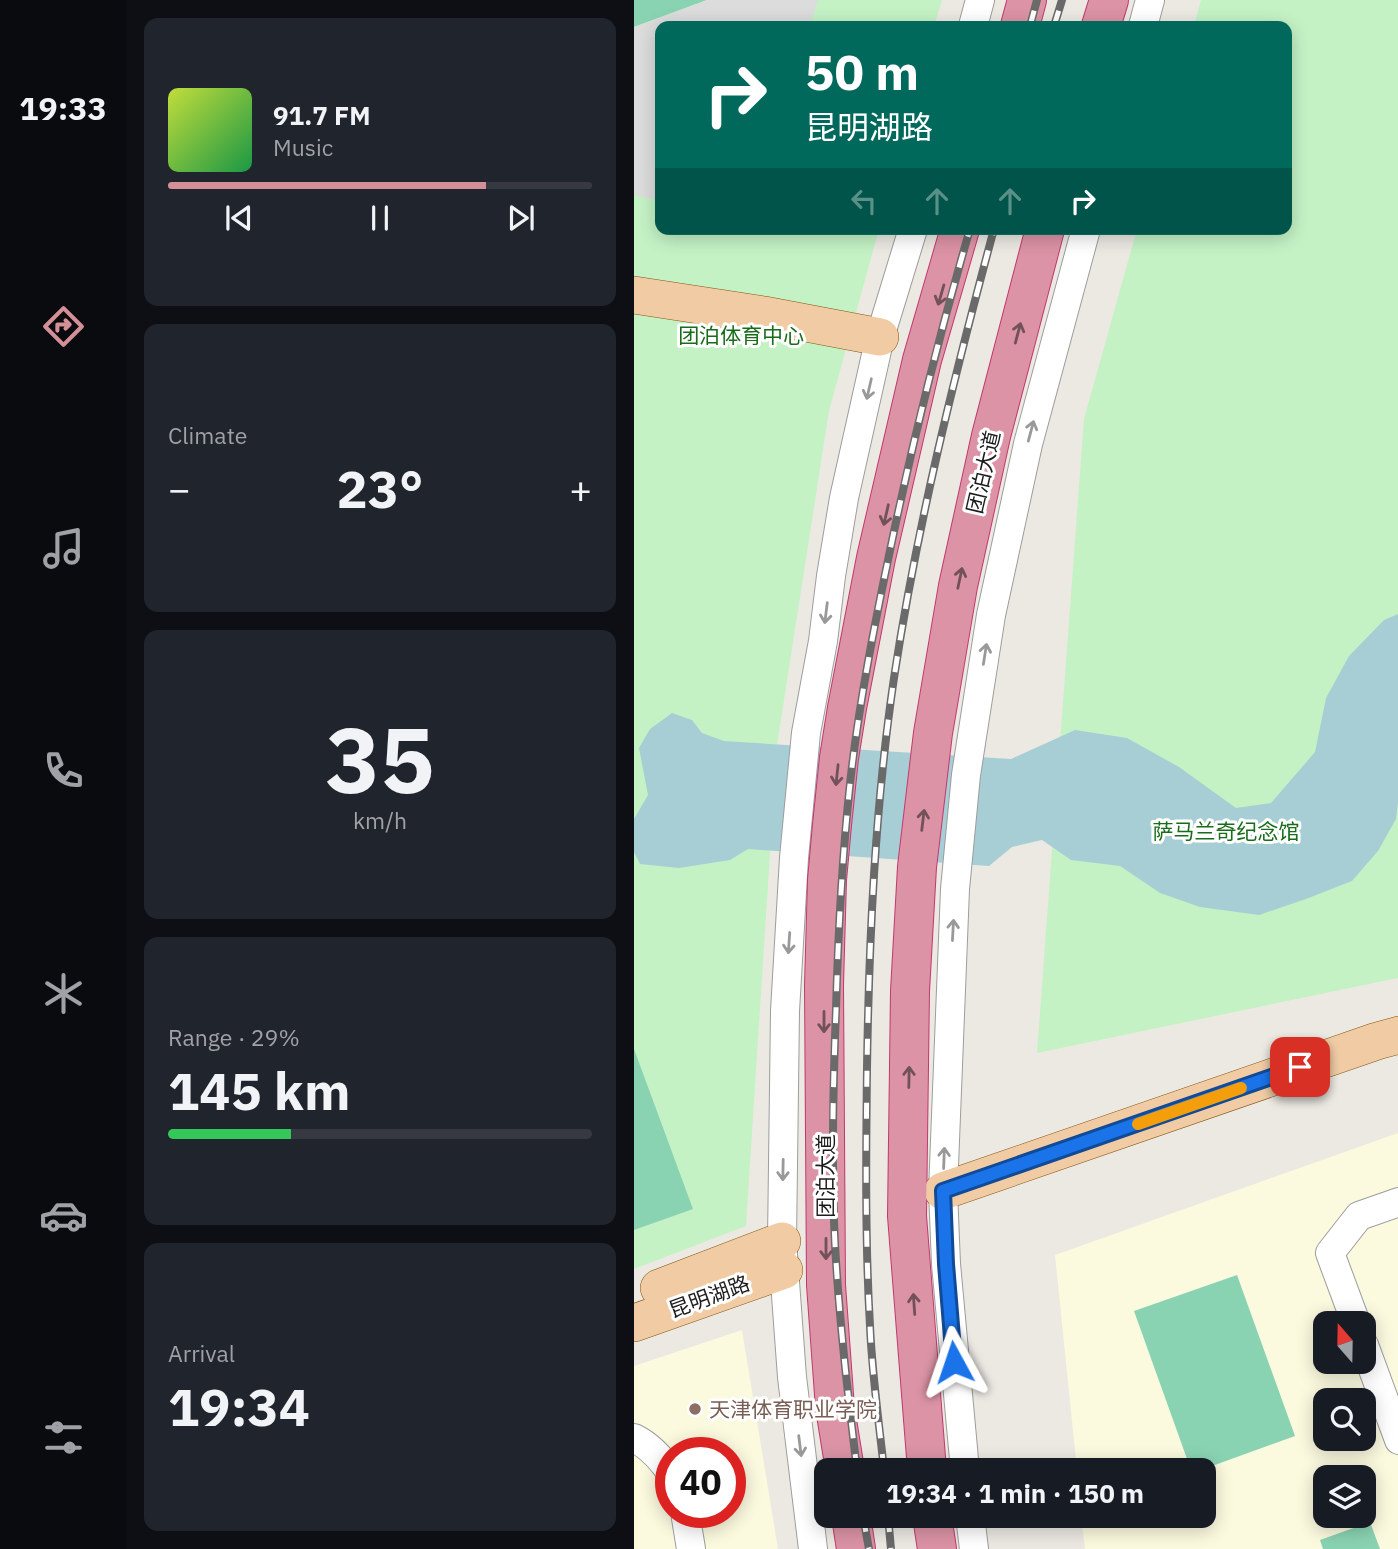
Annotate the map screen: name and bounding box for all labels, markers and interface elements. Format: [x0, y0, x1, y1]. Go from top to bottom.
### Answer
text: 50 m [805, 40, 919, 103]
icon: right [690, 49, 781, 140]
text: 19:33 [19, 87, 107, 129]
text: 91.7 FM [273, 98, 371, 132]
text: 昆明湖路 [805, 106, 933, 148]
text: Music [273, 132, 333, 162]
icon: left [845, 182, 883, 220]
icon: ahead [918, 182, 956, 220]
icon: ahead [991, 182, 1029, 220]
icon: right [1064, 182, 1102, 220]
icon: previous [220, 199, 258, 237]
icon: pause [361, 199, 399, 237]
icon: next [502, 199, 540, 237]
one-way arrow [934, 284, 947, 306]
icon: directions [39, 302, 88, 351]
park label: 团泊体育中心 [678, 321, 804, 349]
one-way arrow [1012, 322, 1025, 345]
one-way arrow [861, 377, 875, 400]
text: Climate [168, 420, 247, 450]
one-way arrow [1025, 420, 1038, 443]
street label: 团泊大道 [960, 428, 1006, 516]
text: 23° [337, 455, 423, 522]
text: − [168, 464, 191, 513]
text: + [569, 464, 592, 513]
one-way arrow [879, 504, 892, 526]
icon: music [39, 524, 88, 573]
one-way arrow [953, 567, 967, 590]
one-way arrow [820, 601, 833, 624]
one-way arrow [979, 643, 992, 666]
text: 35 [325, 700, 435, 818]
icon: phone [39, 746, 88, 795]
one-way arrow [830, 763, 843, 786]
text: km/h [353, 805, 407, 835]
one-way arrow [916, 809, 929, 832]
park label: 萨马兰奇纪念馆 [1153, 817, 1300, 845]
one-way arrow [946, 919, 959, 942]
one-way arrow [782, 931, 795, 954]
icon: climate [39, 969, 88, 1018]
one-way arrow [817, 1010, 831, 1033]
text: Range · 29% [168, 1022, 300, 1052]
pin [1270, 1037, 1330, 1097]
icon: arrive [1281, 1048, 1319, 1086]
text: 145 km [168, 1057, 350, 1124]
one-way arrow [902, 1066, 916, 1089]
street label: 团泊大道 [811, 1134, 839, 1218]
one-way arrow [938, 1146, 951, 1169]
one-way arrow [776, 1158, 790, 1181]
icon: car [39, 1191, 88, 1240]
one-way arrow [819, 1238, 833, 1261]
street label: 昆明湖路 [665, 1268, 753, 1324]
one-way arrow [907, 1293, 920, 1316]
north arrow [1313, 1311, 1376, 1374]
map controls [1313, 1311, 1376, 1528]
position arrow [917, 1325, 991, 1399]
text: Arrival [168, 1338, 235, 1368]
text: 19:34 [168, 1373, 310, 1440]
button: search [1313, 1388, 1376, 1451]
place label: 天津体育职业学院 [709, 1395, 877, 1423]
marker: 天津体育职业学院 [687, 1401, 703, 1417]
icon: filters [39, 1413, 88, 1462]
one-way arrow [794, 1434, 807, 1457]
speed limit sign: 40 [655, 1437, 746, 1528]
button: layers [1313, 1465, 1376, 1528]
text: 19:34 · 1 min · 150 m [886, 1476, 1144, 1510]

